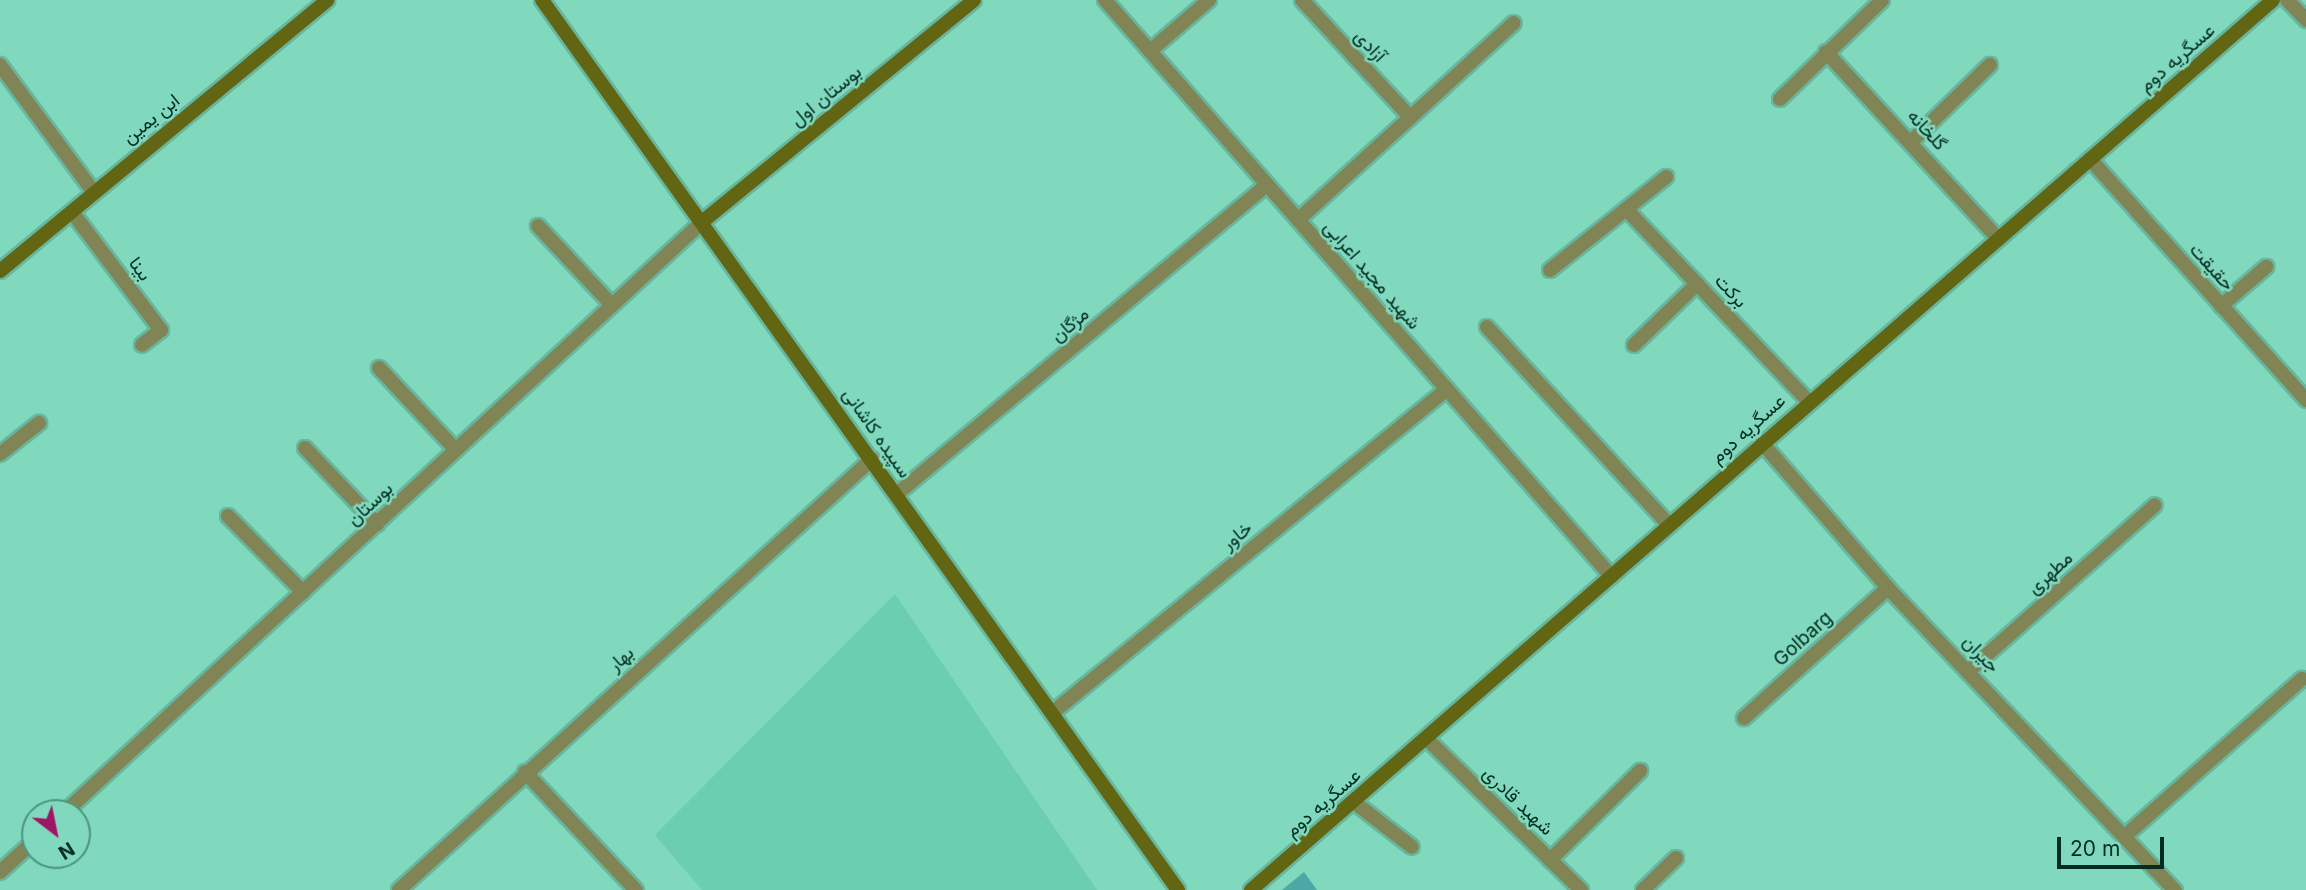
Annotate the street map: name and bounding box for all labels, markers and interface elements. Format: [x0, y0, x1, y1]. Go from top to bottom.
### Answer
street label: عسگریه دوم [2134, 19, 2220, 97]
street label: آزادی [1349, 25, 1391, 67]
street label: بوستان اول [786, 61, 866, 131]
street label: ابن یمین [118, 89, 184, 149]
street label: گلخانه [1902, 105, 1952, 155]
street label: شهید مجید اعرابی [1319, 216, 1425, 334]
street label: حقیقت [2185, 238, 2239, 296]
street label: بینا [124, 253, 156, 285]
street label: برکت [1710, 270, 1752, 312]
street label: مژگان [1046, 303, 1094, 347]
street label: سپیده کاشانی [838, 384, 916, 482]
street label: عسگریه دوم [1706, 389, 1790, 469]
street label: بوستان [342, 477, 398, 531]
street label: خاور [1217, 517, 1257, 555]
street label: مطهری [2023, 547, 2077, 599]
street label: Golbarg [1769, 607, 1837, 671]
street label: جیران [1958, 630, 2004, 678]
street label: بهار [604, 642, 638, 676]
street label: شهید قادری [1478, 762, 1558, 840]
street label: عسگریه دوم [1280, 764, 1366, 842]
north arrow [21, 799, 91, 869]
scale bar [2061, 824, 2168, 868]
text: 20 m [2070, 836, 2120, 861]
text: N [54, 837, 79, 864]

